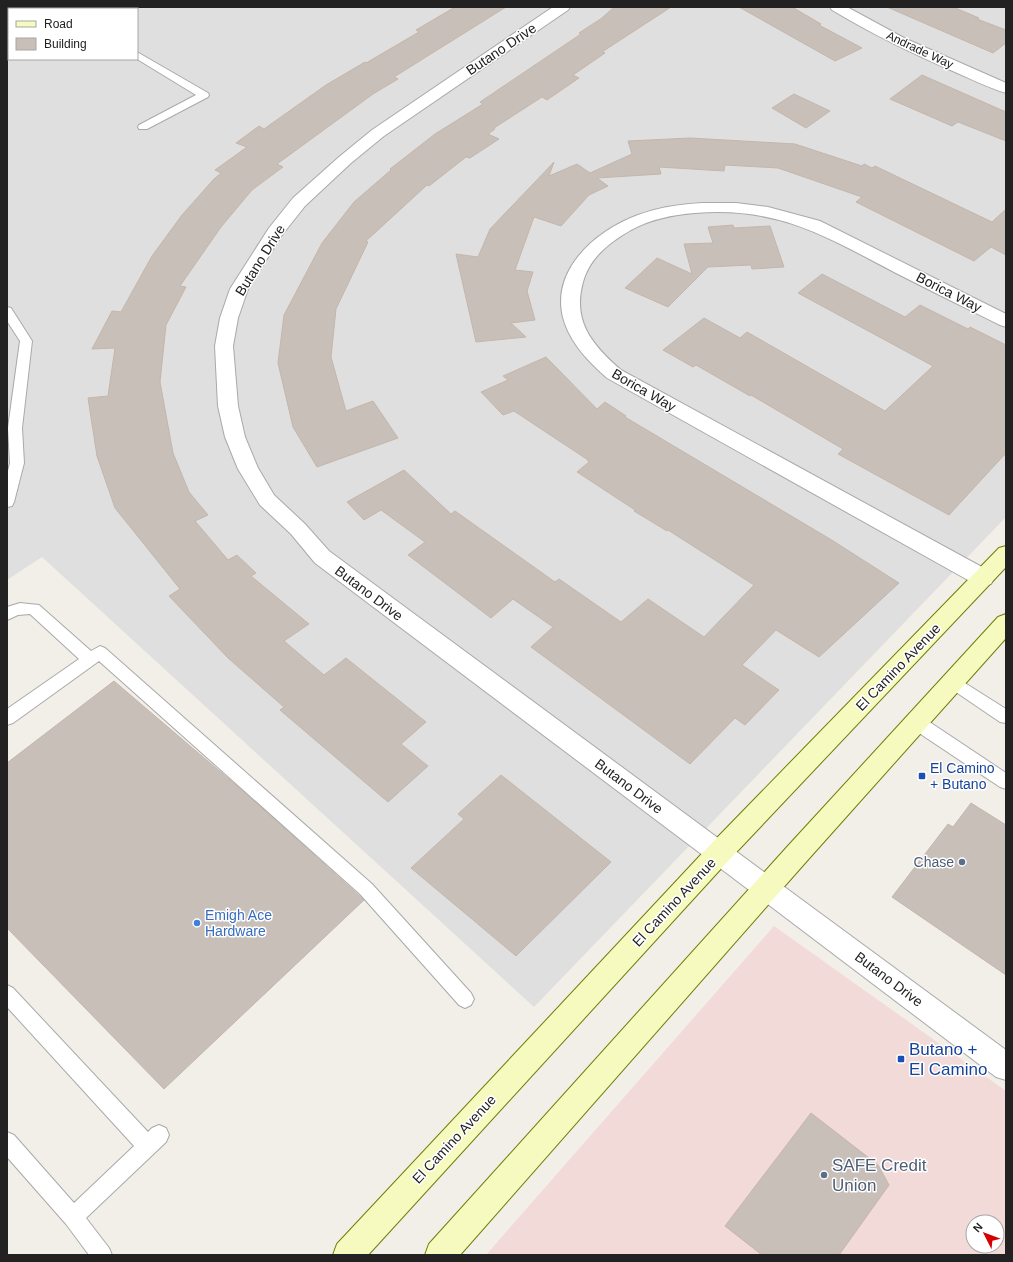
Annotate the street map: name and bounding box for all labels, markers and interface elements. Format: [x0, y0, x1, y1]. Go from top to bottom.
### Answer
legend [8, 8, 138, 60]
text: Road [44, 17, 73, 31]
street label: Butano Drive [463, 20, 539, 78]
street label: Andrade Way [884, 28, 956, 72]
text: Building [44, 37, 87, 51]
street label: Butano Drive [232, 221, 288, 299]
street label: Borica Way [914, 269, 984, 315]
street label: Borica Way [609, 365, 679, 415]
street label: Butano Drive [332, 562, 406, 624]
street label: El Camino Avenue [852, 620, 944, 714]
street label: Butano Drive [592, 755, 666, 817]
place label: El Camino + Butano [930, 760, 995, 792]
marker: El Camino + Butano [917, 771, 927, 781]
street label: El Camino Avenue [629, 854, 719, 949]
place label: Chase [914, 854, 954, 870]
marker: Chase [957, 857, 967, 867]
place label: Emigh Ace Hardware [205, 907, 272, 939]
marker: Emigh Ace Hardware [192, 918, 202, 928]
street label: Butano Drive [852, 948, 926, 1010]
place label: Butano + El Camino [909, 1040, 987, 1079]
marker: Butano + El Camino [896, 1054, 906, 1064]
street label: El Camino Avenue [409, 1091, 499, 1186]
place label: SAFE Credit Union [832, 1156, 927, 1195]
marker: SAFE Credit Union [819, 1170, 829, 1180]
north arrow [965, 1214, 1005, 1254]
text: N [970, 1220, 985, 1234]

